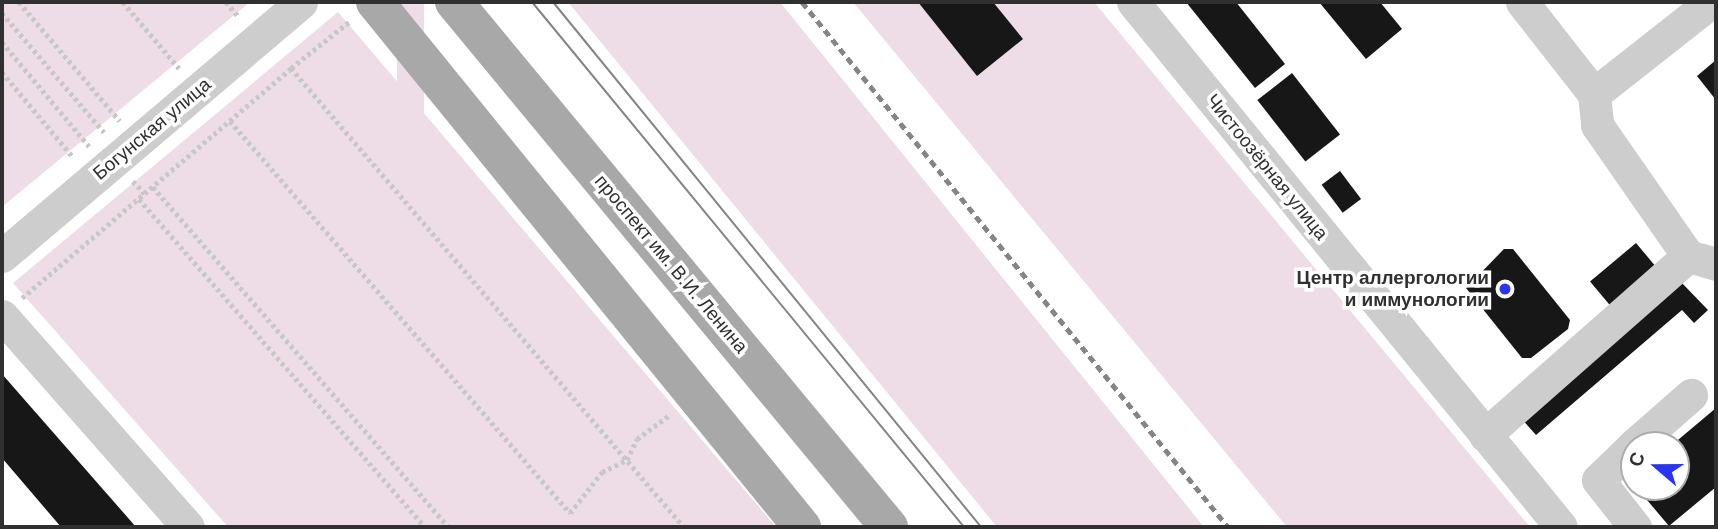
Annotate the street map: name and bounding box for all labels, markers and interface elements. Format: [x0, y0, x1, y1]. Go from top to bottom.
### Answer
street label: Богунская улица [89, 73, 215, 185]
street label: Чистоозёрная улица [1201, 90, 1333, 244]
street label: проспект им. В.И. Ленина [590, 170, 752, 358]
place label: Центр аллергологии и иммунологии [1297, 267, 1489, 311]
marker: Центр аллергологии и иммунологии [1495, 279, 1515, 299]
north arrow [1620, 431, 1690, 501]
text: С [1624, 449, 1649, 469]

